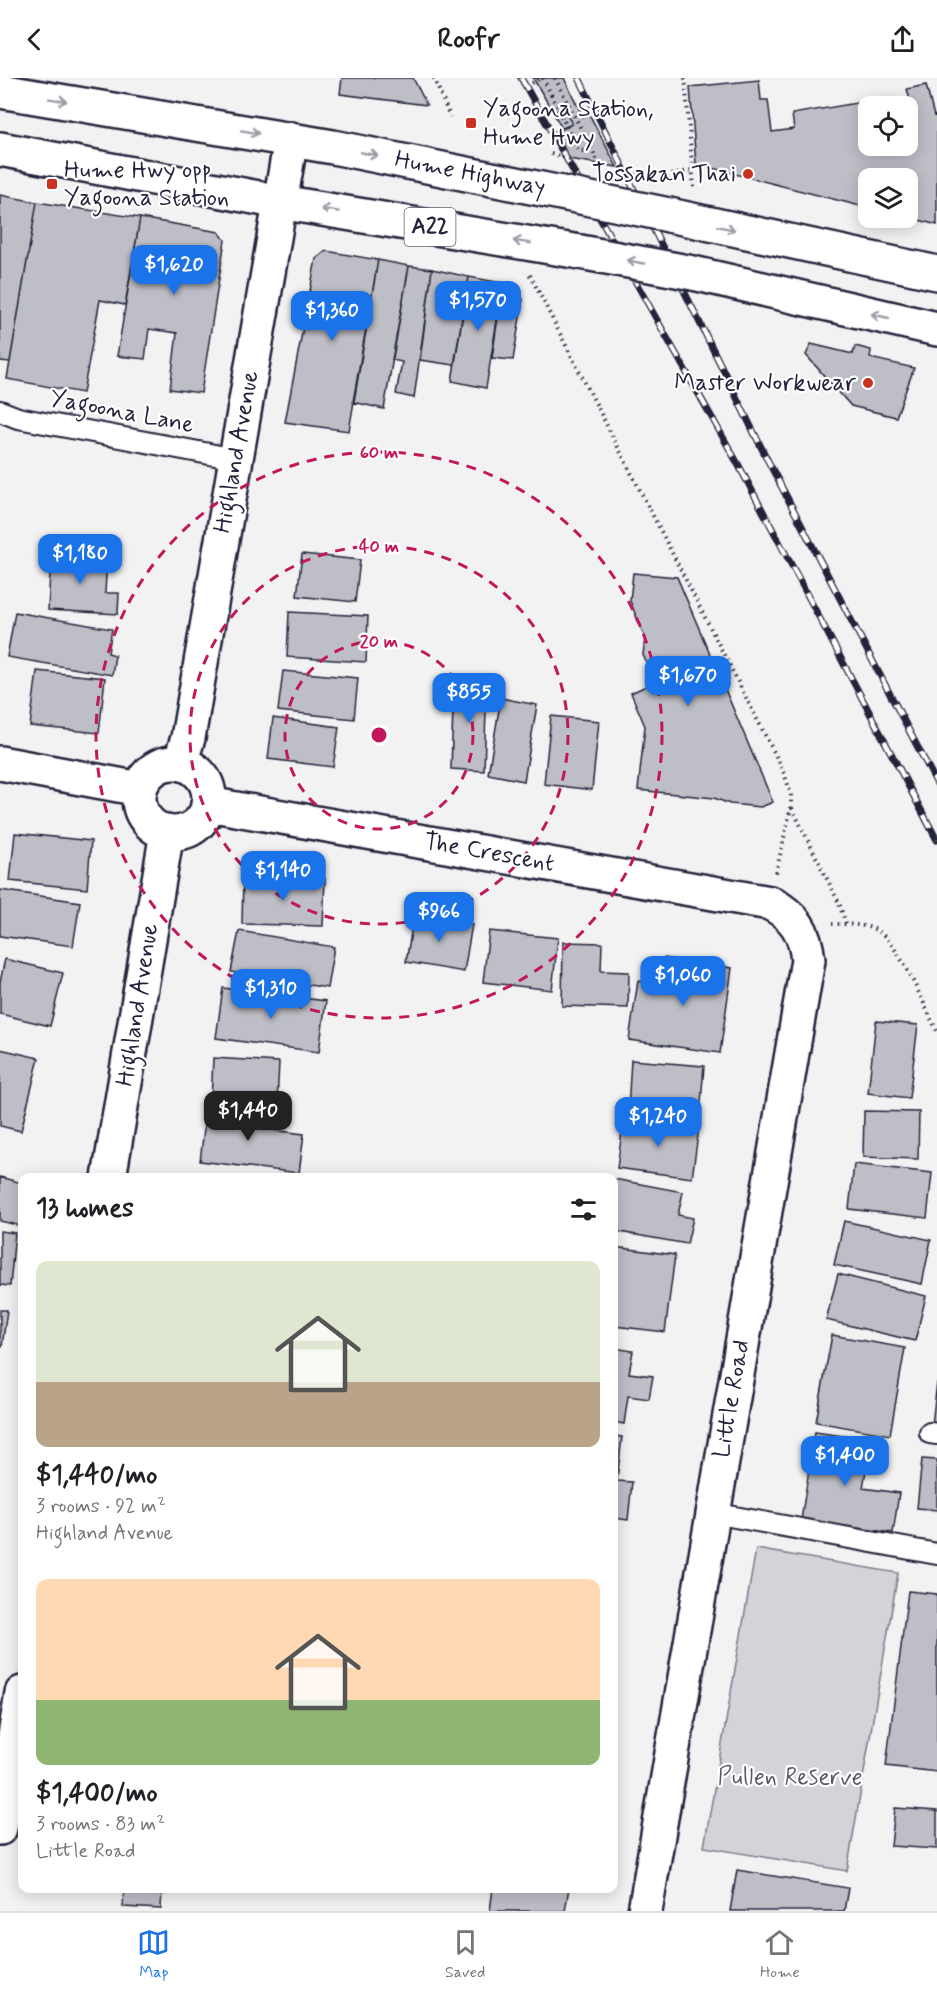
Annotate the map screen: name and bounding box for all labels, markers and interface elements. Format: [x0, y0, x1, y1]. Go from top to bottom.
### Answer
text: Roofr [437, 22, 500, 57]
icon: back [18, 23, 51, 56]
icon: share [886, 23, 919, 56]
one-way arrow [47, 94, 67, 105]
place label: Yagoona Station, Hume Hwy [483, 94, 653, 153]
map controls [858, 96, 918, 228]
button: locate [858, 96, 918, 156]
marker: Yagoona Station, Hume Hwy [464, 116, 478, 130]
one-way arrow [240, 127, 259, 138]
street label: Hume Highway [392, 144, 548, 204]
one-way arrow [358, 149, 378, 160]
place label: Hume Hwy opp Yagoona Station [64, 155, 229, 217]
place label: Tossakan Thai [592, 159, 736, 190]
marker: Tossakan Thai [741, 167, 755, 181]
button: layers [858, 168, 918, 228]
marker: Hume Hwy opp Yagoona Station [45, 177, 59, 191]
one-way arrow [321, 204, 340, 215]
road number: A22 [404, 208, 456, 246]
one-way arrow [716, 222, 735, 234]
one-way arrow [513, 236, 533, 247]
pin: $1,620 [125, 245, 223, 296]
text: $1,620 [144, 251, 204, 278]
one-way arrow [627, 256, 647, 267]
pin: $1,570 [429, 281, 527, 332]
text: $1,570 [449, 287, 507, 314]
pin: $1,360 [283, 291, 381, 342]
text: $1,360 [305, 297, 359, 324]
one-way arrow [871, 310, 890, 321]
street label: Highland Avenue [207, 368, 269, 536]
place label: Master Workwear [674, 368, 857, 399]
marker: Master Workwear [861, 376, 875, 390]
street label: Yagoona Lane [47, 383, 197, 444]
text: 60 m [360, 441, 398, 465]
pin: $1,180 [31, 534, 129, 585]
text: 40 m [359, 535, 399, 559]
text: $1,180 [52, 540, 108, 567]
text: 20 m [360, 630, 398, 654]
pin: $1,670 [639, 656, 737, 707]
text: $1,670 [659, 662, 717, 689]
pin: $855 [433, 673, 505, 724]
text: $855 [447, 679, 491, 706]
centre of rings [369, 725, 389, 745]
street label: The Crescent [421, 826, 557, 880]
pin: $1,140 [234, 851, 332, 902]
text: $1,140 [255, 857, 311, 884]
pin: $966 [403, 892, 475, 943]
text: $966 [418, 898, 460, 925]
street label: Highland Avenue [110, 921, 169, 1089]
pin: $1,060 [634, 956, 732, 1007]
text: $1,060 [654, 962, 712, 989]
pin: $1,310 [222, 969, 320, 1020]
text: $1,310 [245, 975, 297, 1002]
pin: $1,440 [199, 1091, 297, 1142]
text: $1,440 [218, 1097, 278, 1124]
pin: $1,240 [609, 1097, 707, 1148]
text: $1,240 [629, 1103, 687, 1130]
text: 13 homes [36, 1192, 134, 1226]
icon: filters [567, 1193, 600, 1226]
icon: home [264, 1300, 372, 1408]
street label: Little Road [706, 1338, 758, 1460]
pin: $1,400 [796, 1436, 894, 1487]
text: $1,400 [815, 1442, 875, 1469]
text: $1,440/mo [36, 1459, 157, 1493]
text: 3 rooms · 92 m² [36, 1493, 166, 1520]
text: Highland Avenue [36, 1520, 173, 1547]
icon: home [264, 1618, 372, 1726]
park label: Pullen Reserve [717, 1762, 863, 1793]
text: $1,400/mo [36, 1777, 158, 1811]
text: 3 rooms · 83 m² [36, 1811, 165, 1838]
text: Little Road [36, 1838, 135, 1865]
tab: Map [137, 1926, 170, 1983]
tab: Saved [445, 1926, 485, 1983]
tab: Home [760, 1926, 800, 1983]

